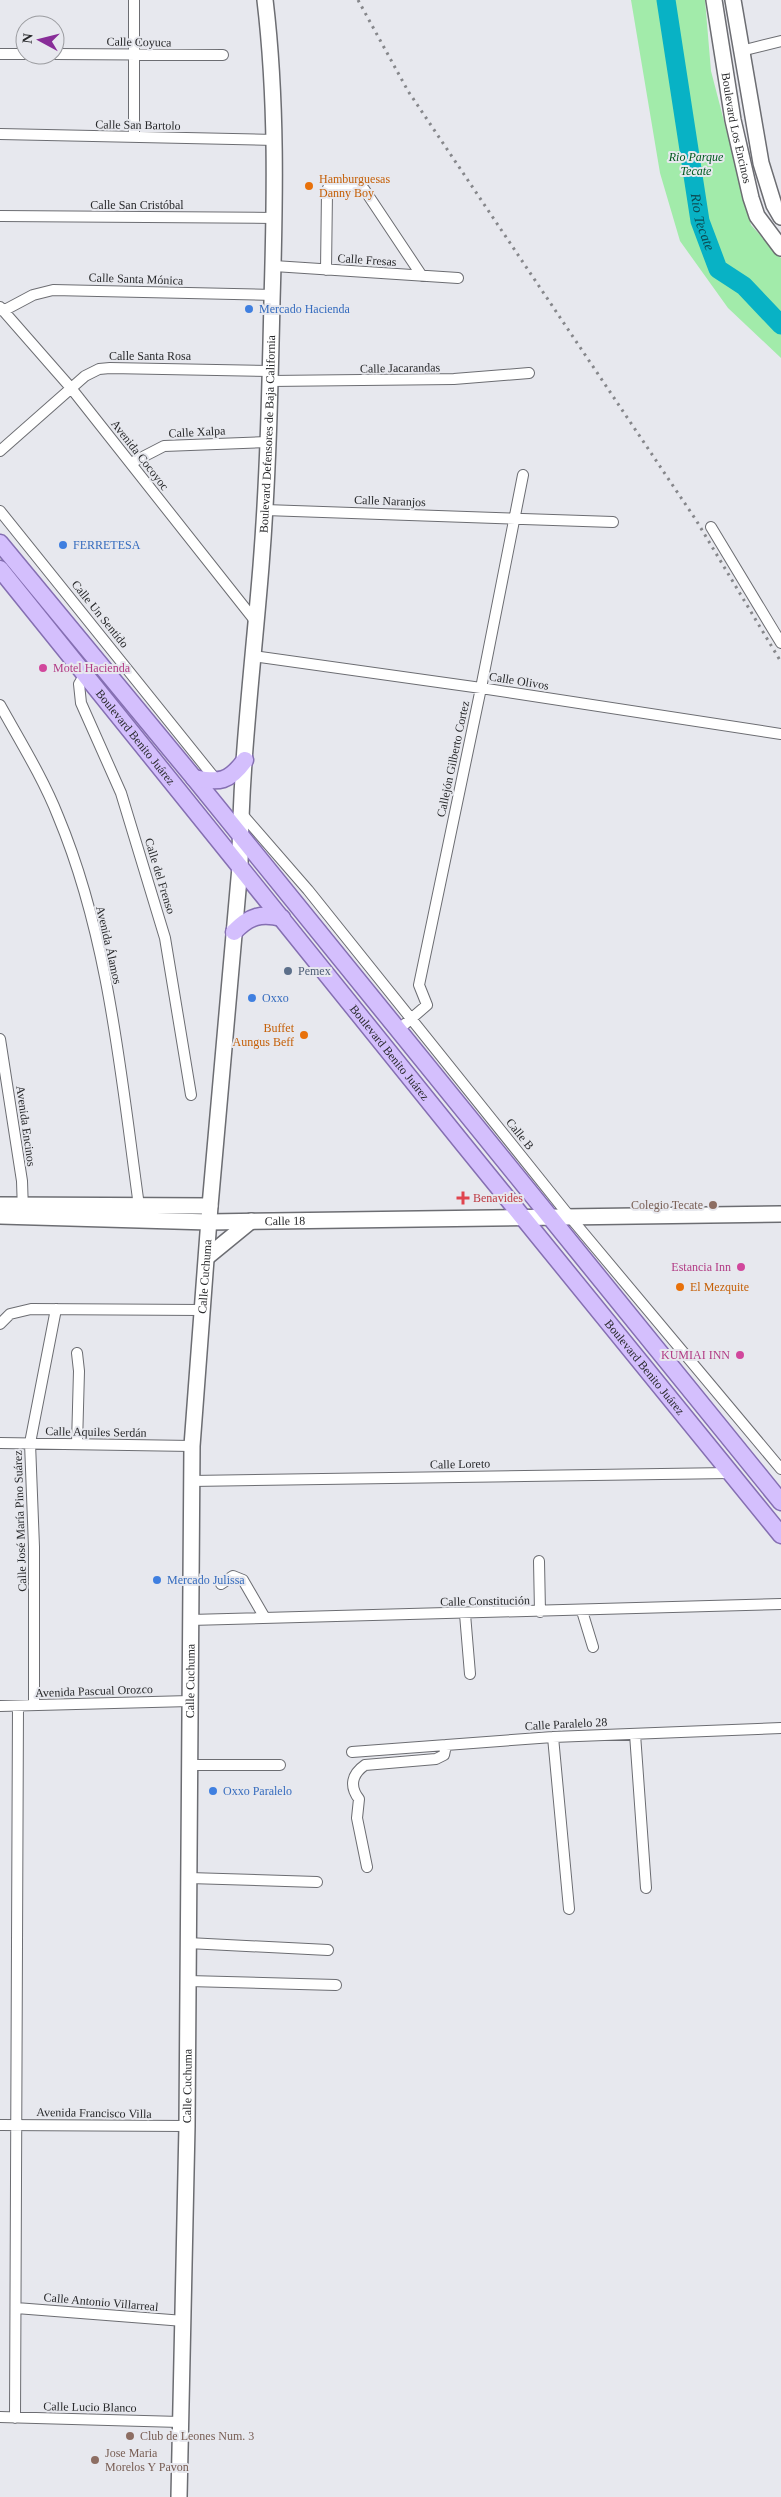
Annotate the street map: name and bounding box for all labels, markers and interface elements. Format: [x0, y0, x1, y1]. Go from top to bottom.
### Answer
north arrow [15, 15, 65, 65]
text: N [20, 33, 36, 44]
street label: Calle Coyuca [106, 34, 172, 50]
street label: Boulevard Los Encinos [719, 72, 754, 185]
street label: Calle San Bartolo [95, 117, 181, 133]
park label: Rio Parque Tecate [668, 150, 724, 178]
place label: Hamburguesas Danny Boy [319, 172, 390, 200]
marker: Hamburguesas Danny Boy [303, 180, 315, 192]
water label: Río Tecate [688, 191, 718, 253]
street label: Calle San Cristóbal [90, 198, 184, 212]
street label: Calle Fresas [337, 251, 397, 269]
street label: Calle Santa Mónica [88, 270, 184, 288]
place label: Mercado Hacienda [259, 302, 351, 316]
marker: Mercado Hacienda [243, 303, 255, 315]
street label: Boulevard Defensores de Baja California [256, 334, 278, 534]
street label: Calle Santa Rosa [109, 349, 192, 363]
street label: Calle Jacarandas [360, 360, 441, 376]
street label: Avenida Cocoyoc [108, 417, 172, 493]
street label: Calle Xalpa [168, 423, 226, 440]
street label: Calle Naranjos [354, 493, 426, 509]
place label: FERRETESA [73, 538, 141, 552]
marker: FERRETESA [57, 539, 69, 551]
street label: Calle Un Sentido [69, 577, 131, 651]
place label: Motel Hacienda [53, 661, 131, 675]
marker: Motel Hacienda [37, 662, 49, 674]
street label: Calle Olivos [488, 669, 550, 693]
street label: Boulevard Benito Juárez [93, 687, 178, 788]
street label: Callejón Gilberto Cortez [434, 700, 472, 818]
street label: Calle del Frenso [142, 836, 178, 916]
street label: Avenida Álamos [93, 904, 125, 986]
place label: Pemex [298, 964, 331, 978]
marker: Pemex [282, 965, 294, 977]
place label: Oxxo [262, 991, 289, 1005]
marker: Oxxo [246, 992, 258, 1004]
street label: Boulevard Benito Juárez [347, 1002, 432, 1103]
place label: Buffet Aungus Beff [233, 1021, 295, 1049]
marker: Buffet Aungus Beff [298, 1029, 310, 1041]
street label: Avenida Encinos [13, 1085, 39, 1168]
street label: Calle B [503, 1115, 537, 1153]
place label: Benavides [473, 1191, 523, 1205]
marker: Benavides [457, 1192, 469, 1204]
place label: Colegio Tecate [631, 1198, 703, 1212]
marker: Colegio Tecate [707, 1199, 719, 1211]
street label: Calle 18 [265, 1214, 305, 1228]
street label: Calle Cuchuma [195, 1238, 215, 1314]
place label: Estancia Inn [671, 1260, 731, 1274]
marker: Estancia Inn [735, 1261, 747, 1273]
place label: El Mezquite [690, 1280, 749, 1294]
marker: El Mezquite [674, 1281, 686, 1293]
street label: Boulevard Benito Juárez [602, 1317, 687, 1418]
place label: KUMIAI INN [661, 1348, 730, 1362]
marker: KUMIAI INN [734, 1349, 746, 1361]
street label: Calle Aquiles Serdán [45, 1424, 147, 1440]
street label: Calle José María Pino Suárez [11, 1450, 29, 1592]
street label: Calle Loreto [430, 1456, 490, 1472]
place label: Mercado Julissa [167, 1573, 245, 1587]
marker: Mercado Julissa [151, 1574, 163, 1586]
street label: Calle Constitución [440, 1593, 530, 1609]
street label: Calle Cuchuma [183, 1643, 198, 1718]
street label: Avenida Pascual Orozco [35, 1682, 153, 1700]
street label: Calle Paralelo 28 [524, 1715, 608, 1733]
place label: Oxxo Paralelo [223, 1784, 292, 1798]
marker: Oxxo Paralelo [207, 1785, 219, 1797]
street label: Calle Cuchuma [180, 2048, 195, 2123]
street label: Avenida Francisco Villa [36, 2105, 153, 2121]
street label: Calle Antonio Villarreal [43, 2290, 160, 2314]
street label: Calle Lucio Blanco [43, 2399, 137, 2415]
place label: Club de Leones Num. 3 [140, 2429, 254, 2443]
marker: Club de Leones Num. 3 [124, 2430, 136, 2442]
place label: Jose Maria Morelos Y Pavon [105, 2446, 189, 2474]
marker: Jose Maria Morelos Y Pavon [89, 2454, 101, 2466]

